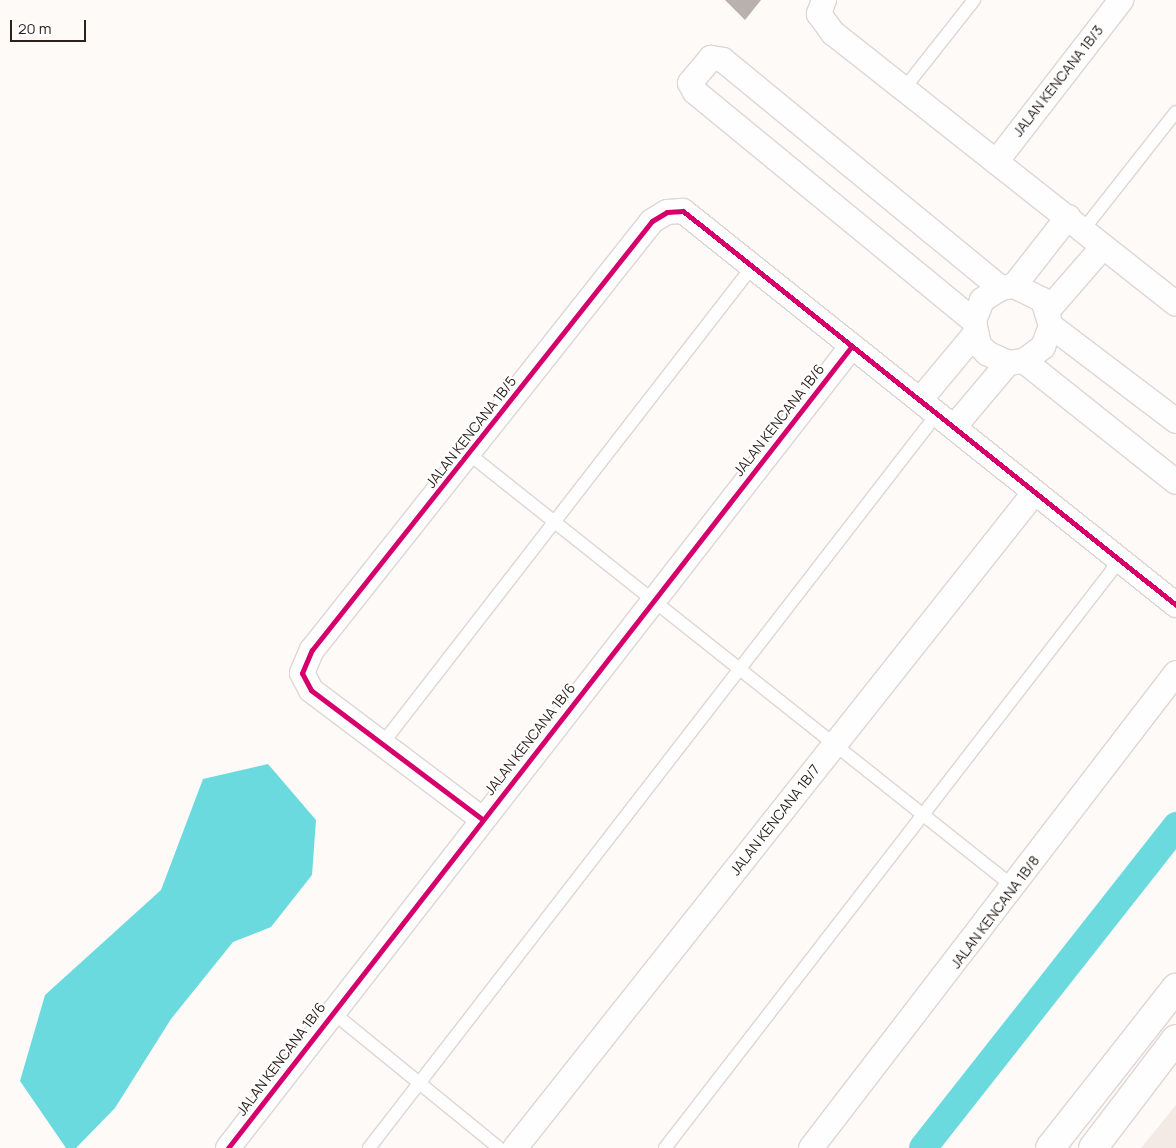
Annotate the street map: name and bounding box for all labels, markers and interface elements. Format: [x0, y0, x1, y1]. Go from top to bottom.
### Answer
scale bar [12, 10, 89, 42]
text: 20 m [18, 18, 51, 39]
street label: JALAN KENCANA 1B/3 [1009, 22, 1107, 140]
street label: JALAN KENCANA 1B/6 [730, 361, 828, 479]
street label: JALAN KENCANA 1B/5 [422, 373, 520, 491]
street label: JALAN KENCANA 1B/6 [481, 680, 579, 798]
street label: JALAN KENCANA 1B/7 [727, 761, 823, 879]
street label: JALAN KENCANA 1B/8 [947, 852, 1043, 972]
street label: JALAN KENCANA 1B/6 [233, 999, 329, 1119]

